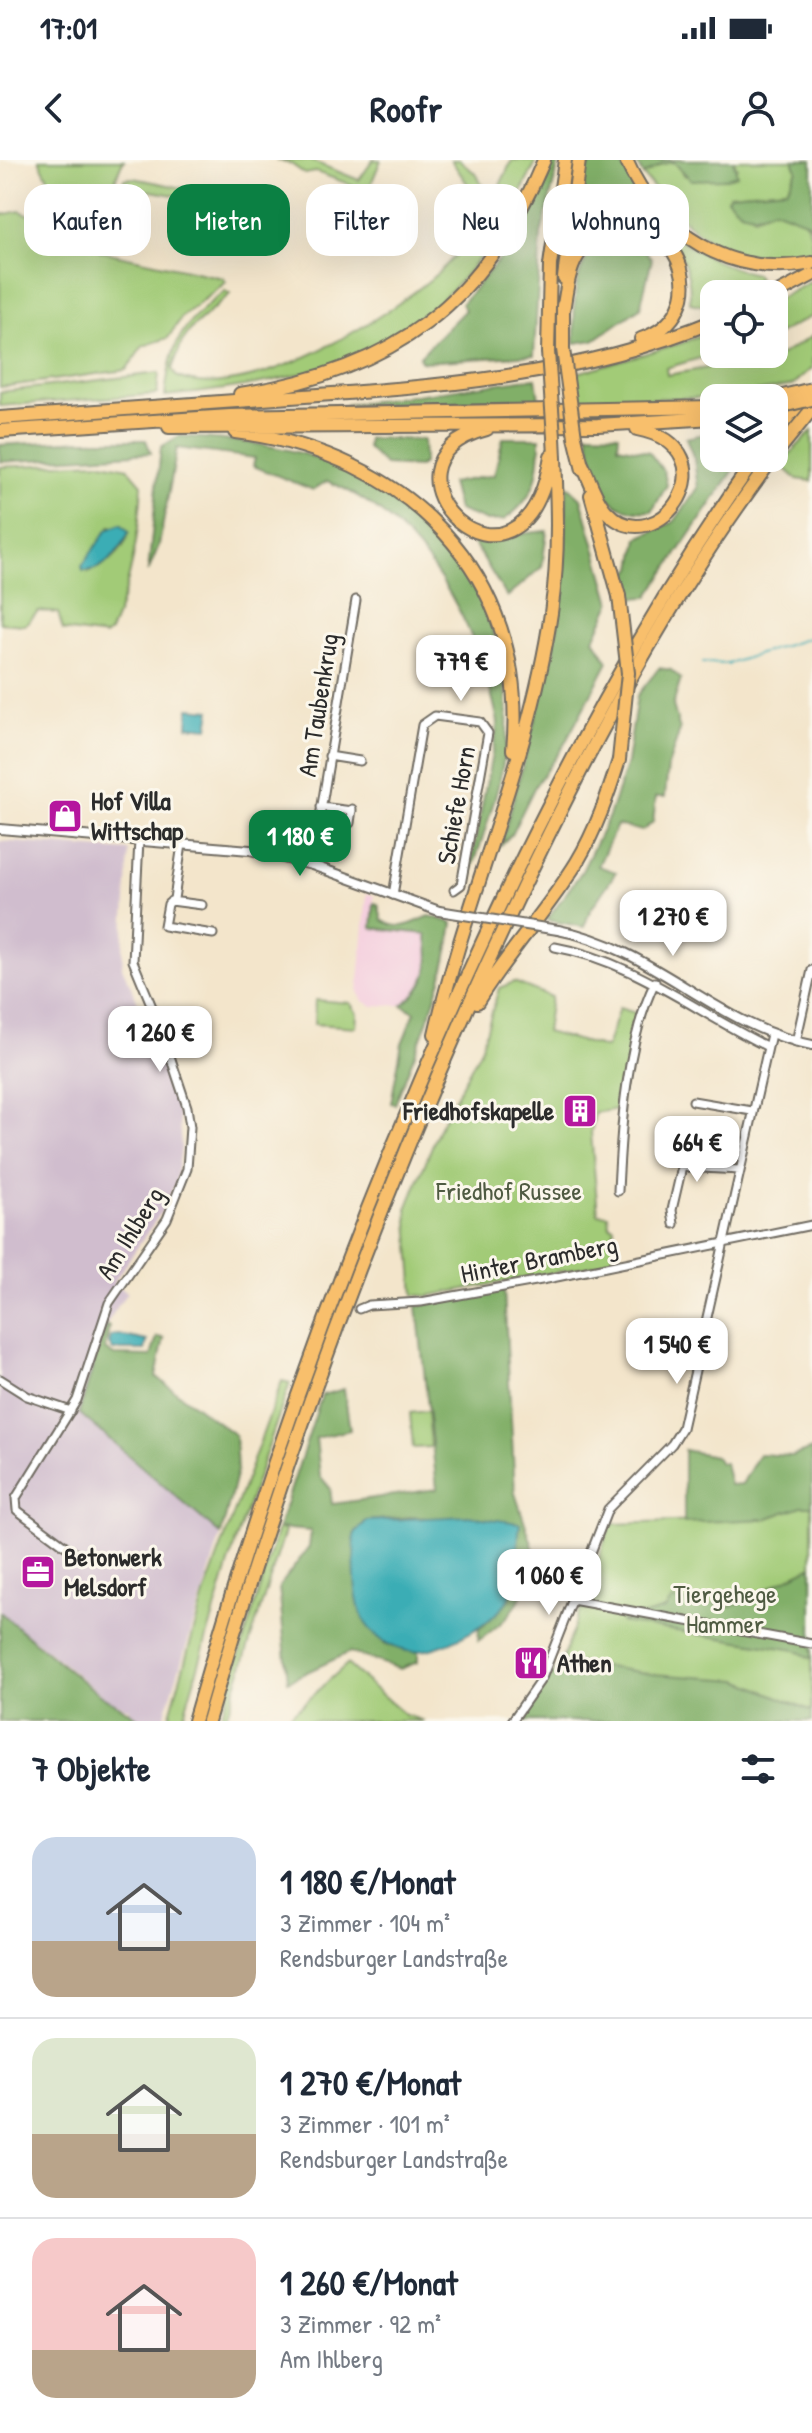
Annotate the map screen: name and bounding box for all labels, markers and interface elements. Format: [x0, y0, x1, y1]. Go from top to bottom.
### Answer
text: 17:01 [40, 8, 97, 48]
text: Roofr [370, 84, 442, 133]
icon: back [32, 86, 76, 130]
icon: person [736, 86, 780, 130]
chip: Kaufen [24, 184, 151, 256]
chip: Mieten [167, 184, 290, 256]
chip: Filter [306, 184, 418, 256]
chip: Neu [434, 184, 527, 256]
chip: Wohnung [543, 184, 689, 256]
map controls [700, 280, 788, 472]
button: locate [700, 280, 788, 368]
button: layers [700, 384, 788, 472]
street label: Am Taubenkrug [289, 631, 346, 779]
pin: 779 € [405, 635, 517, 703]
text: 779 € [434, 643, 488, 678]
street label: Schiefe Horn [428, 743, 483, 867]
place label: Hof Villa Wittschap [91, 783, 184, 849]
shop icon: Hof Villa Wittschap [46, 797, 84, 835]
pin: 1 180 € [226, 810, 374, 878]
text: 1 180 € [267, 818, 333, 853]
pin: 1 270 € [599, 890, 747, 958]
text: 1 270 € [638, 898, 708, 933]
pin: 1 260 € [86, 1006, 234, 1074]
text: 1 260 € [126, 1014, 194, 1049]
building icon: Friedhofskapelle [561, 1092, 599, 1130]
place label: Friedhofskapelle [402, 1093, 555, 1129]
pin: 664 € [641, 1116, 753, 1184]
text: 664 € [673, 1124, 721, 1159]
park label: Friedhof Russee [435, 1173, 582, 1208]
street label: Am Ihlberg [87, 1180, 172, 1286]
street label: Hinter Bramberg [458, 1226, 620, 1291]
pin: 1 540 € [603, 1318, 751, 1386]
text: 1 540 € [644, 1326, 710, 1361]
place label: Betonwerk Melsdorf [64, 1539, 162, 1604]
pin: 1 060 € [475, 1549, 623, 1617]
office icon: Betonwerk Melsdorf [19, 1553, 57, 1591]
text: 1 060 € [515, 1557, 583, 1592]
park label: Tiergehege Hammer [673, 1576, 777, 1641]
restaurant icon: Athen [512, 1644, 550, 1682]
place label: Athen [557, 1645, 612, 1680]
text: 7 Objekte [32, 1746, 150, 1792]
icon: filters [736, 1747, 780, 1791]
text: 1 180 €/Monat [280, 1859, 455, 1905]
icon: home [96, 1869, 192, 1965]
text: 3 Zimmer · 104 m² [280, 1905, 450, 1940]
text: Rendsburger Landstraße [280, 1940, 508, 1975]
text: 1 270 €/Monat [280, 2060, 461, 2106]
icon: home [96, 2070, 192, 2166]
text: 3 Zimmer · 101 m² [280, 2106, 450, 2141]
text: Rendsburger Landstraße [280, 2141, 508, 2176]
text: 1 260 €/Monat [280, 2260, 458, 2306]
icon: home [96, 2270, 192, 2366]
text: 3 Zimmer · 92 m² [280, 2306, 441, 2341]
text: Am Ihlberg [280, 2341, 383, 2376]

